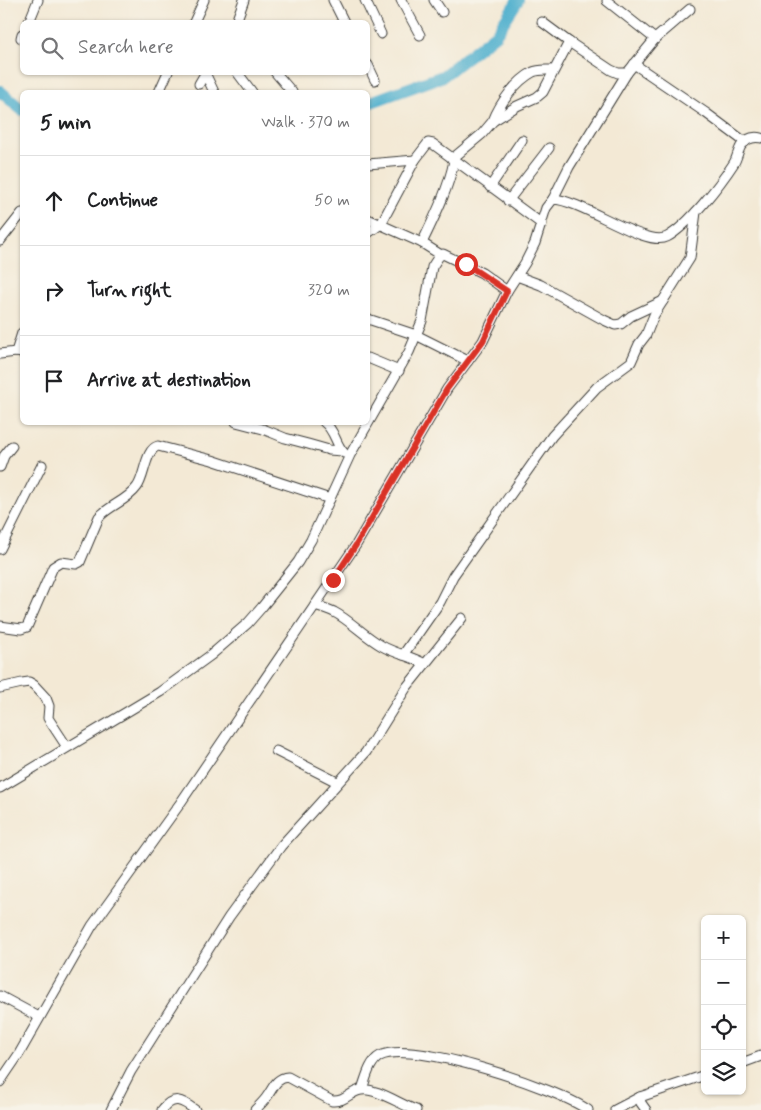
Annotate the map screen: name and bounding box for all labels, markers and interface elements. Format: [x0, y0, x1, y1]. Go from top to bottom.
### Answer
search box [20, 20, 370, 75]
icon: search [38, 34, 66, 62]
text: Search here [78, 35, 174, 60]
text: 5 min [40, 109, 92, 137]
text: Walk · 370 m [261, 112, 350, 133]
icon: ahead [40, 187, 68, 215]
text: Continue [87, 188, 158, 213]
text: 50 m [314, 190, 350, 211]
route start [455, 253, 478, 276]
icon: right [40, 277, 68, 305]
text: Turn right [87, 278, 171, 303]
text: 320 m [308, 280, 350, 301]
icon: arrive [40, 367, 68, 395]
text: Arrive at destination [87, 368, 251, 393]
route end [322, 569, 345, 592]
map controls [701, 915, 746, 1095]
button: + [701, 915, 746, 960]
button: − [701, 960, 746, 1005]
button: locate [701, 1005, 746, 1050]
button: layers [701, 1050, 746, 1095]

